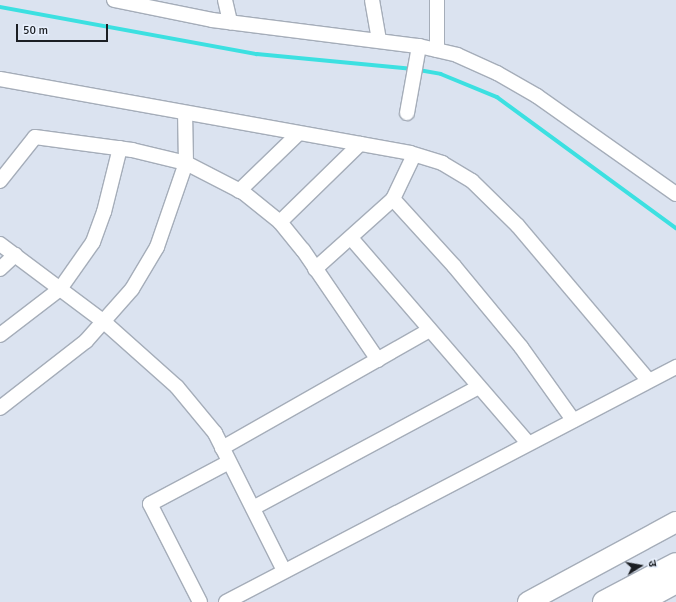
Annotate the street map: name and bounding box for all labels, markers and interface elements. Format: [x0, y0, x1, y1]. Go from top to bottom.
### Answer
scale bar [18, 16, 110, 42]
text: 50 m [23, 23, 48, 38]
north arrow [620, 546, 660, 586]
text: उ [645, 559, 659, 568]

